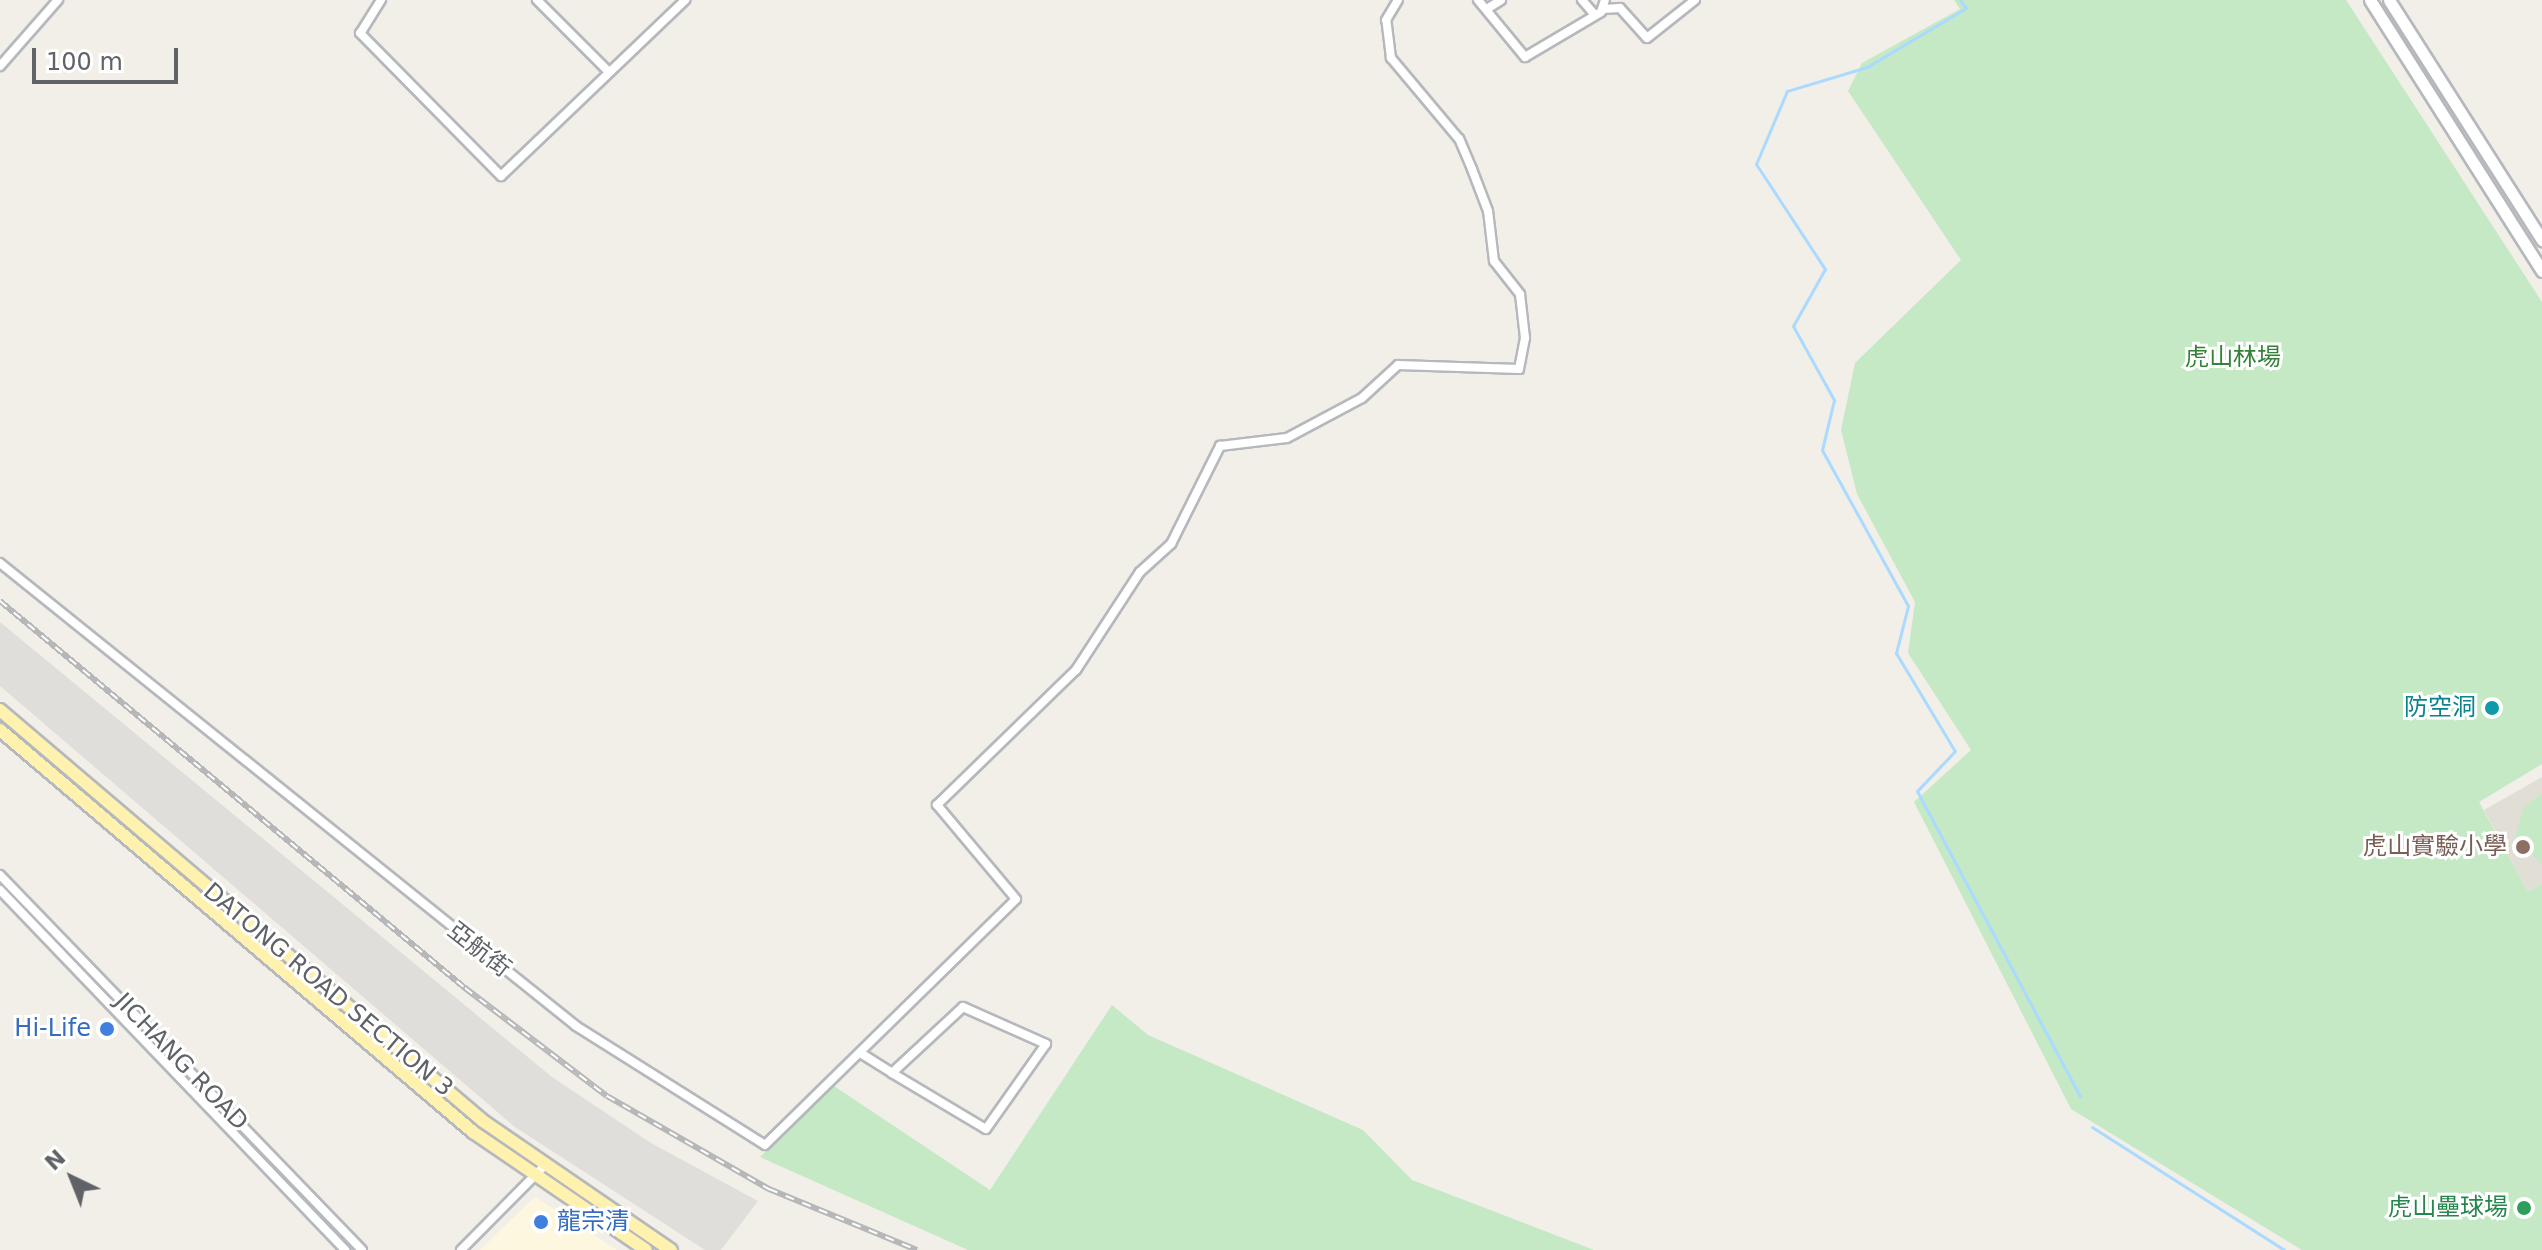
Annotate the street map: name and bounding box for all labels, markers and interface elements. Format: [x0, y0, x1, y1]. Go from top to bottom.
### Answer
scale bar [36, 32, 182, 82]
text: 100 m [46, 48, 123, 76]
park label: 虎山林場 [2185, 344, 2281, 372]
place label: 防空洞 [2404, 694, 2476, 722]
marker: 防空洞 [2483, 699, 2501, 717]
place label: 虎山實驗小學 [2363, 833, 2507, 861]
marker: 虎山實驗小學 [2514, 838, 2532, 856]
street label: DATONG ROAD SECTION 3 [197, 877, 459, 1103]
street label: 亞航街 [442, 916, 516, 984]
street label: JICHANG ROAD [108, 987, 254, 1137]
place label: Hi-Life [14, 1015, 91, 1043]
marker: Hi-Life [98, 1020, 116, 1038]
north arrow [32, 1138, 112, 1218]
text: N [40, 1145, 71, 1176]
place label: 虎山壘球場 [2388, 1194, 2508, 1222]
marker: 虎山壘球場 [2515, 1199, 2533, 1217]
place label: 龍宗清 [557, 1208, 629, 1236]
marker: 龍宗清 [532, 1213, 550, 1231]

